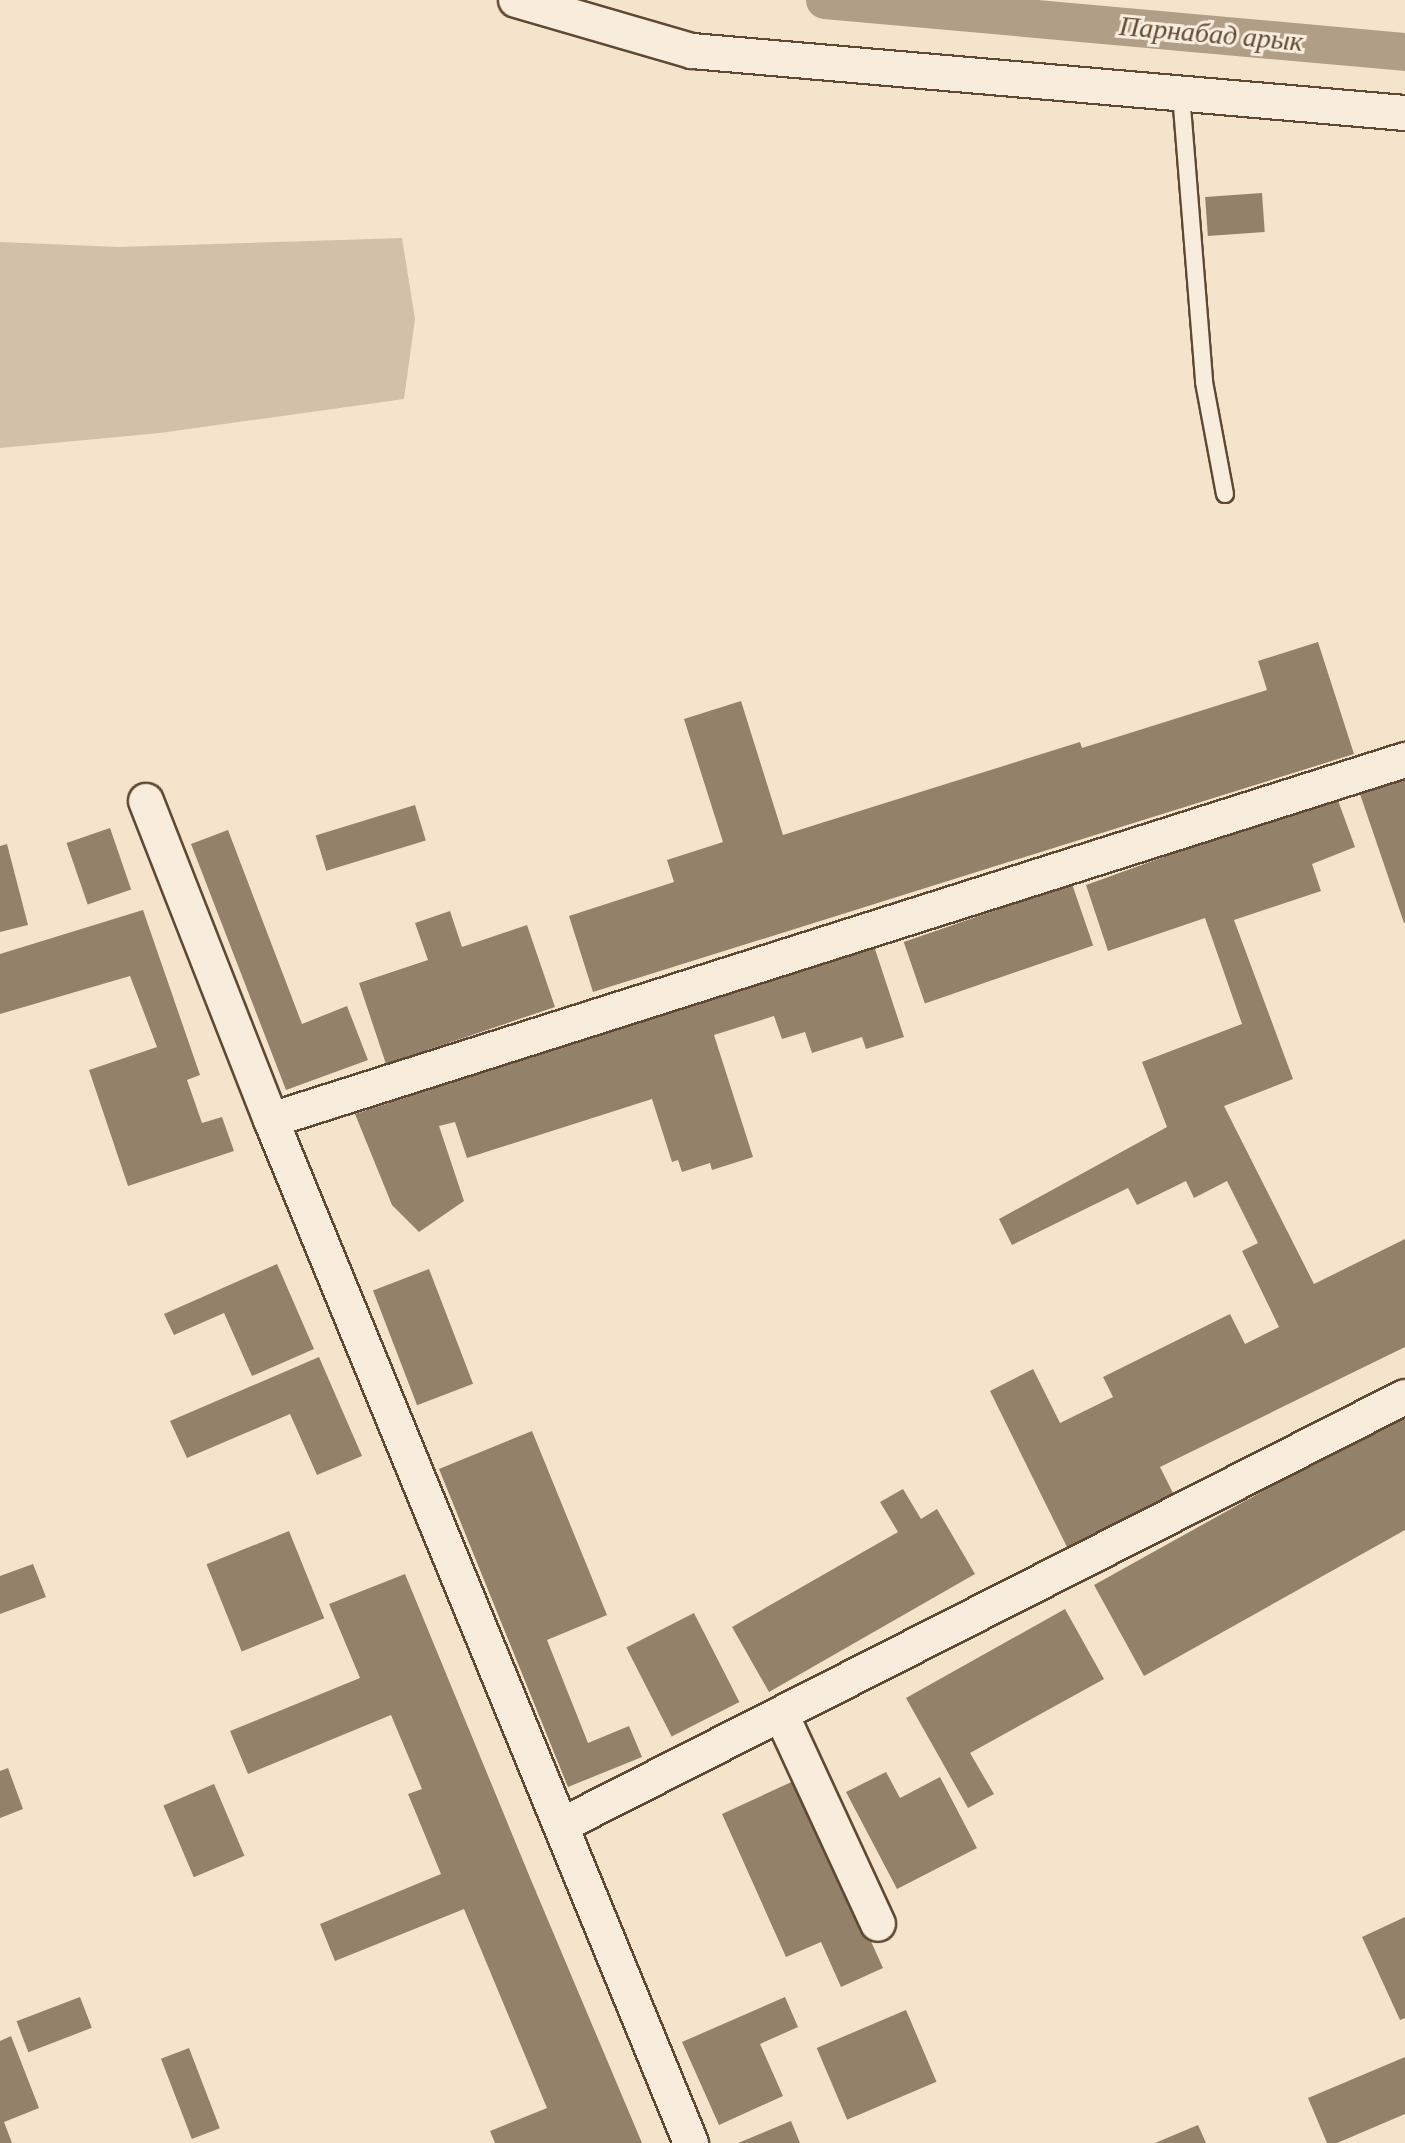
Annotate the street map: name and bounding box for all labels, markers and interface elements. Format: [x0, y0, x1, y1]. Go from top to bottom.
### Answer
water label: Парнабад арык [1118, 10, 1304, 60]

